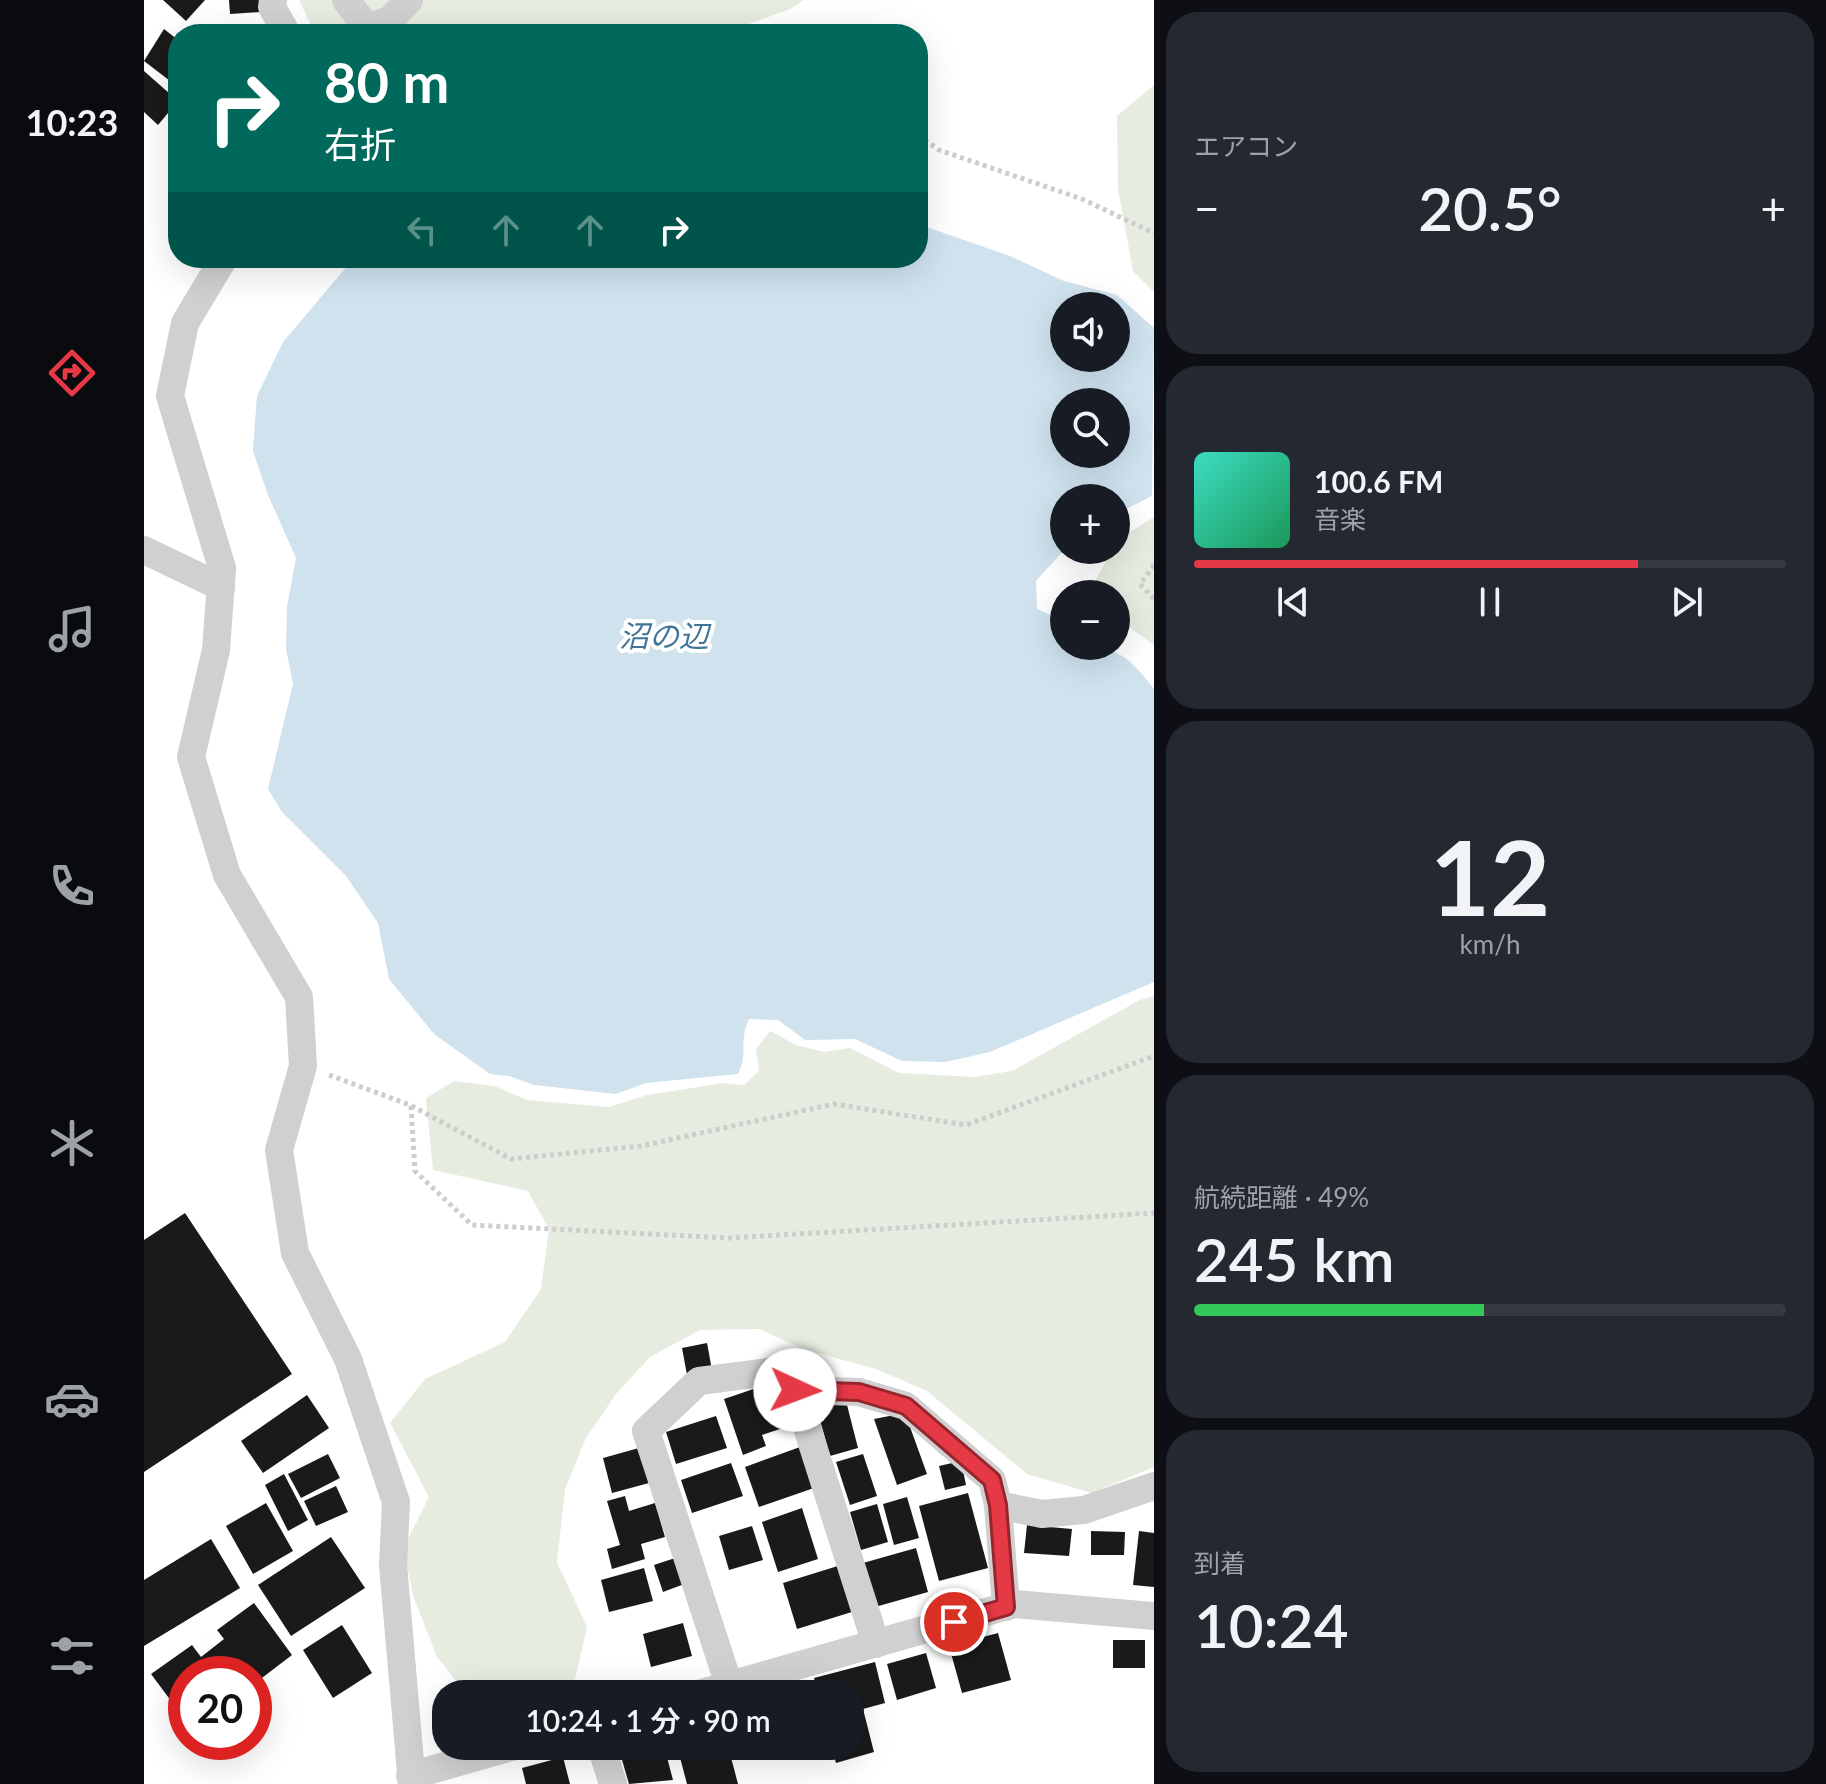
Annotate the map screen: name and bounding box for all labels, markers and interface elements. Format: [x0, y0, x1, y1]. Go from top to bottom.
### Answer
text: 80 m [324, 48, 449, 115]
icon: right [192, 56, 296, 160]
text: 10:23 [26, 100, 118, 144]
text: 右折 [324, 122, 396, 166]
text: エアコン [1194, 130, 1298, 162]
text: 20.5° [1418, 172, 1562, 244]
text: − [1194, 182, 1220, 234]
text: + [1760, 182, 1786, 234]
icon: left [400, 208, 444, 252]
icon: ahead [484, 208, 528, 252]
icon: ahead [568, 208, 612, 252]
icon: right [652, 208, 696, 252]
map controls [1050, 292, 1130, 660]
button: sound [1050, 292, 1130, 372]
icon: directions [44, 345, 100, 401]
button: search [1050, 388, 1130, 468]
text: 100.6 FM [1314, 463, 1443, 499]
button: + [1050, 484, 1130, 564]
text: 音楽 [1314, 503, 1366, 535]
button: − [1050, 580, 1130, 660]
icon: previous [1271, 580, 1315, 624]
icon: pause [1468, 580, 1512, 624]
icon: next [1665, 580, 1709, 624]
icon: music [44, 601, 100, 657]
water label: 沼の辺 [619, 617, 712, 653]
text: 12 [1430, 813, 1550, 938]
icon: phone [44, 858, 100, 914]
text: km/h [1460, 928, 1520, 960]
icon: climate [44, 1115, 100, 1171]
text: 航続距離 · 49% [1194, 1181, 1369, 1213]
text: 245 km [1194, 1223, 1395, 1295]
position arrow [753, 1348, 837, 1432]
icon: car [44, 1371, 100, 1427]
text: 到着 [1194, 1547, 1246, 1579]
pin [920, 1588, 988, 1656]
text: 10:24 [1194, 1589, 1348, 1661]
icon: arrive [932, 1600, 976, 1644]
icon: filters [44, 1628, 100, 1684]
speed limit sign: 20 [168, 1656, 272, 1760]
text: 10:24 · 1 分 · 90 m [525, 1702, 771, 1738]

